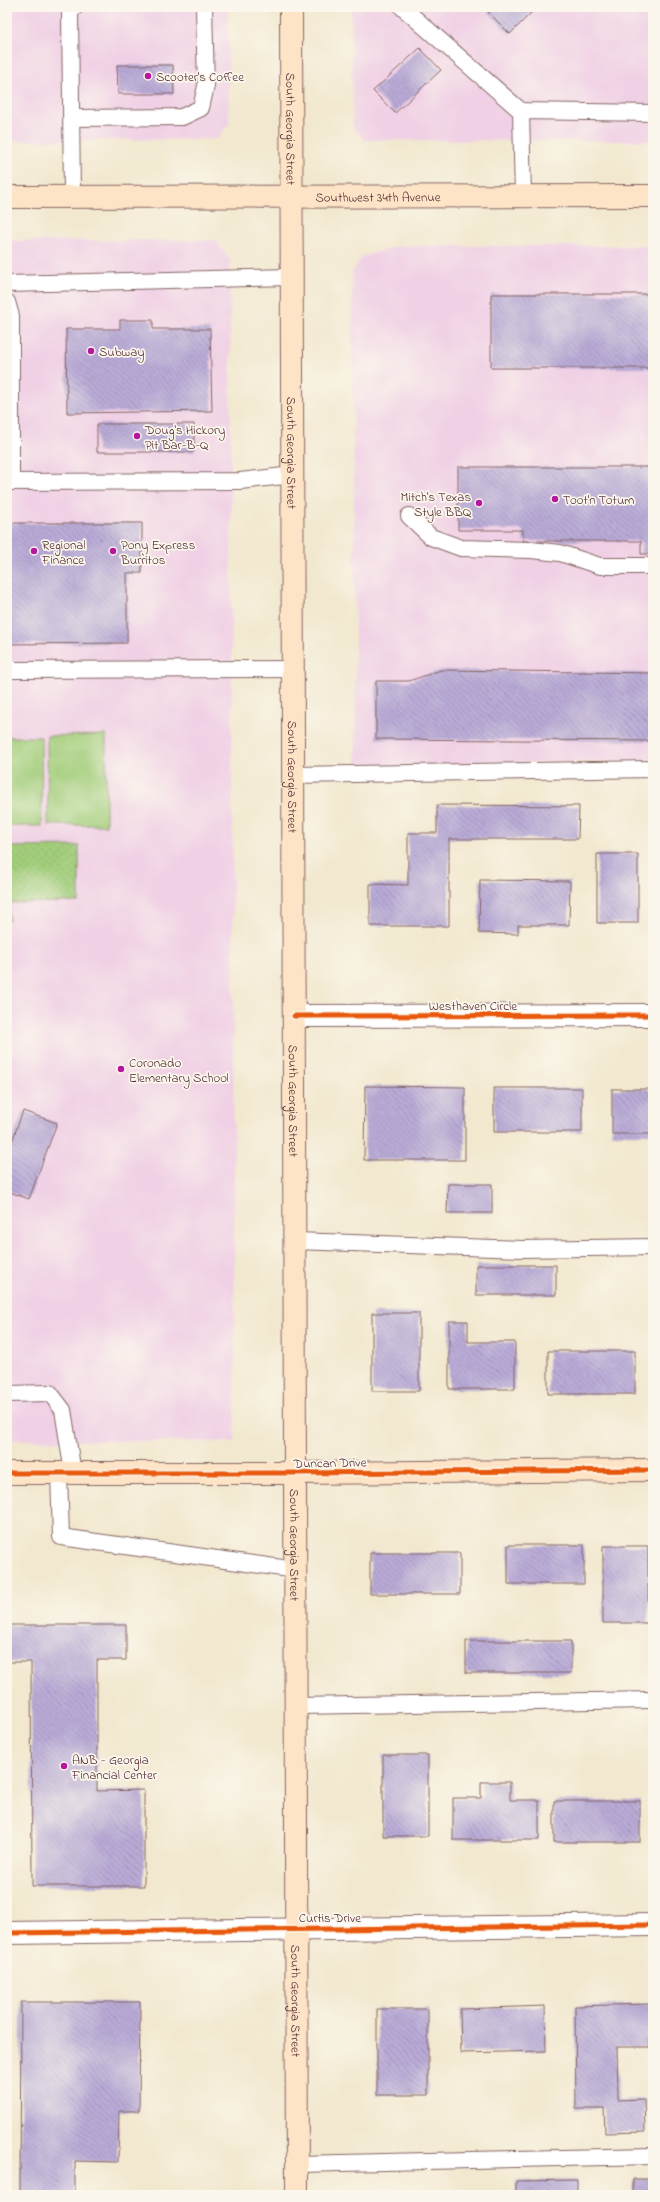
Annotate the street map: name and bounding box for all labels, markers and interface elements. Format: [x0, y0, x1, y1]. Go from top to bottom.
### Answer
place label: Scooter's Coffee [156, 68, 244, 87]
marker: Scooter's Coffee [143, 71, 153, 81]
street label: South Georgia Street [279, 73, 299, 186]
street label: Southwest 34th Avenue [315, 188, 441, 208]
place label: Subway [99, 343, 144, 363]
marker: Subway [86, 346, 96, 356]
street label: South Georgia Street [280, 397, 300, 510]
place label: Doug's Hickory Pit Bar-B-Q [144, 421, 225, 455]
marker: Doug's Hickory Pit Bar-B-Q [132, 431, 142, 441]
place label: Mitch's Texas Style BBQ [401, 488, 472, 523]
place label: Toot'n Totum [563, 491, 634, 510]
marker: Toot'n Totum [550, 494, 560, 504]
marker: Mitch's Texas Style BBQ [474, 498, 484, 508]
place label: Regional Finance [41, 536, 86, 570]
place label: Pony Express Burritos [120, 536, 196, 570]
marker: Regional Finance [29, 546, 39, 556]
marker: Pony Express Burritos [108, 546, 118, 556]
street label: South Georgia Street [281, 721, 301, 834]
street label: Westhaven Circle [429, 997, 517, 1016]
street label: South Georgia Street [282, 1045, 302, 1158]
place label: Coronado Elementary School [129, 1054, 229, 1089]
marker: Coronado Elementary School [116, 1064, 126, 1074]
street label: Duncan Drive [292, 1453, 367, 1474]
street label: South Georgia Street [283, 1489, 303, 1602]
place label: ANB - Georgia Financial Center [71, 1751, 158, 1785]
marker: ANB - Georgia Financial Center [59, 1761, 69, 1771]
street label: Curtis Drive [299, 1909, 361, 1928]
street label: South Georgia Street [284, 1945, 305, 2058]

